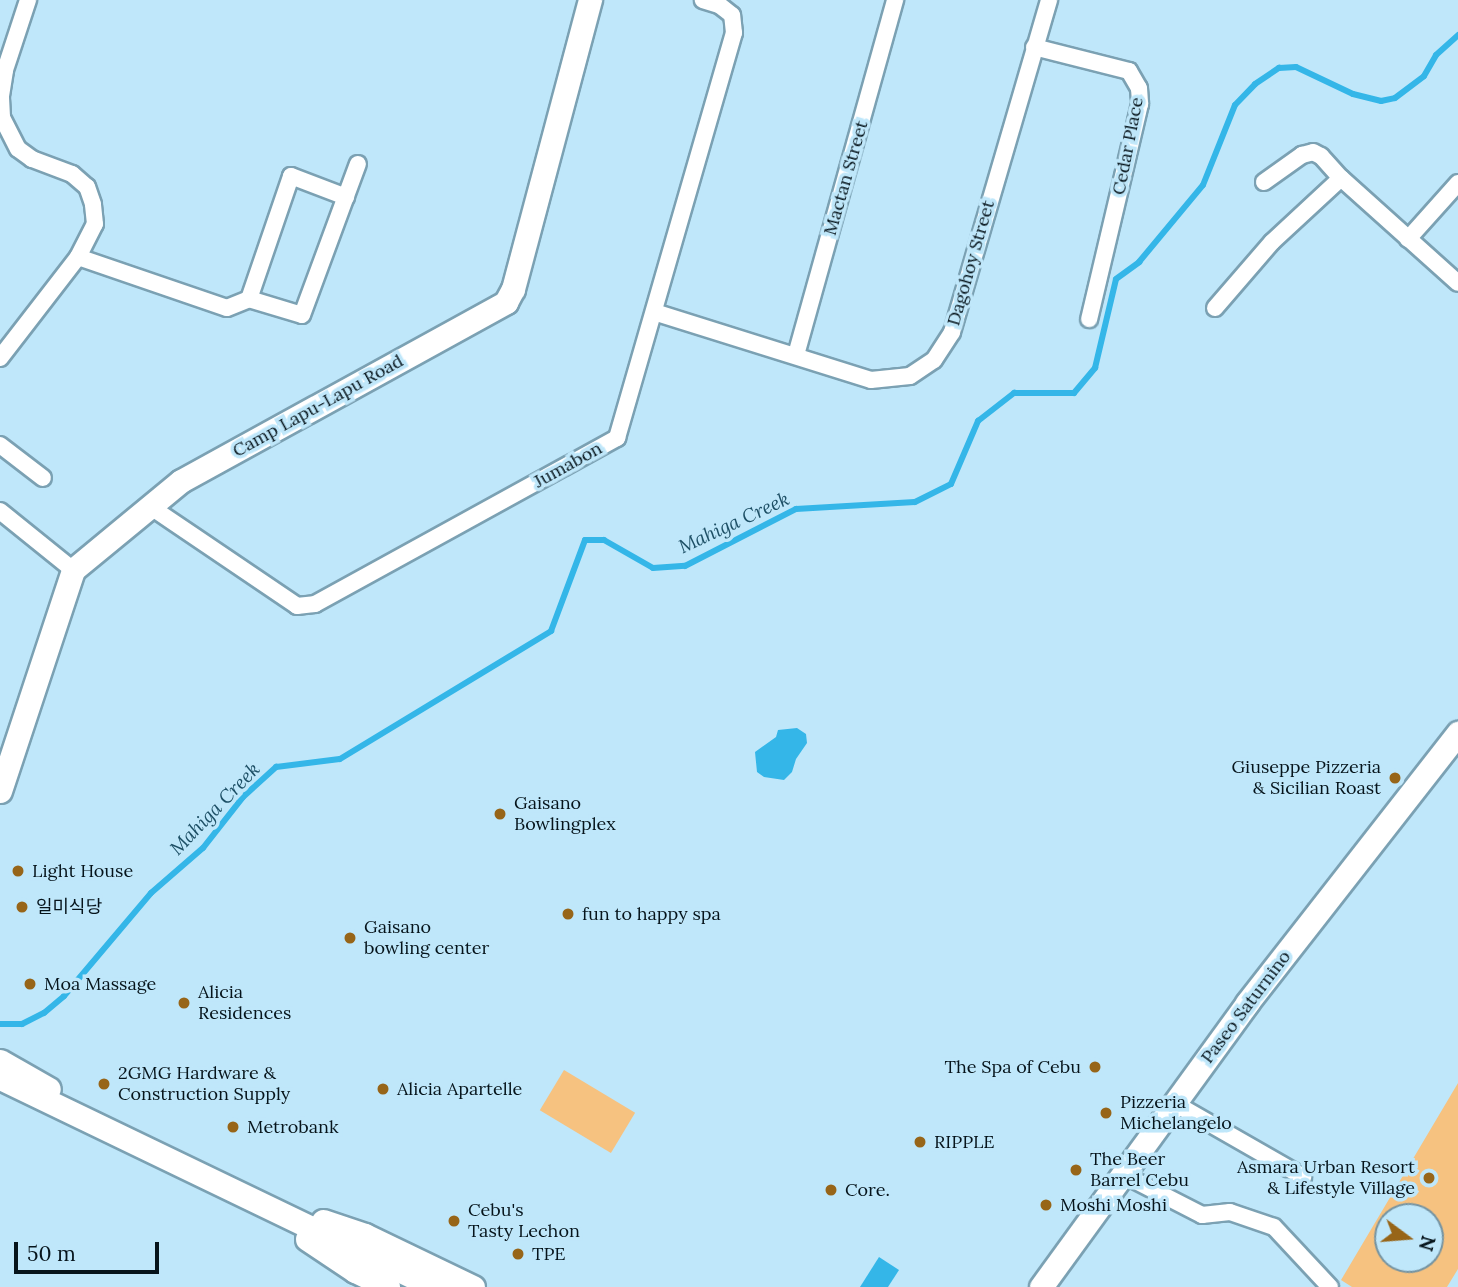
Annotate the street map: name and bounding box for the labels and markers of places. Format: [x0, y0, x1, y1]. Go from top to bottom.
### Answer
place label: Giuseppe Pizzeria & Sicilian Roast [1231, 757, 1381, 800]
marker: Giuseppe Pizzeria & Sicilian Roast [1387, 770, 1403, 786]
place label: Gaisano Bowlingplex [514, 793, 616, 836]
marker: Gaisano Bowlingplex [492, 806, 508, 822]
place label: Light House [32, 860, 133, 882]
marker: Light House [10, 863, 26, 879]
place label: 일미식당 [36, 896, 102, 918]
marker: 일미식당 [14, 899, 30, 915]
place label: fun to happy spa [582, 903, 721, 925]
marker: fun to happy spa [560, 906, 576, 922]
place label: Gaisano bowling center [364, 917, 489, 960]
marker: Gaisano bowling center [342, 930, 358, 946]
place label: Moa Massage [44, 973, 156, 995]
marker: Moa Massage [22, 976, 38, 992]
place label: Alicia Residences [198, 982, 291, 1024]
marker: Alicia Residences [176, 995, 192, 1011]
place label: The Spa of Cebu [945, 1056, 1081, 1078]
marker: The Spa of Cebu [1087, 1059, 1103, 1075]
place label: 2GMG Hardware & Construction Supply [118, 1063, 290, 1106]
marker: 2GMG Hardware & Construction Supply [96, 1076, 112, 1092]
place label: Alicia Apartelle [397, 1078, 522, 1100]
marker: Alicia Apartelle [375, 1081, 391, 1097]
place label: Pizzeria Michelangelo [1120, 1092, 1232, 1134]
marker: Pizzeria Michelangelo [1098, 1105, 1114, 1121]
place label: Metrobank [247, 1116, 339, 1138]
marker: Metrobank [225, 1119, 241, 1135]
place label: RIPPLE [934, 1131, 995, 1153]
marker: RIPPLE [912, 1134, 928, 1150]
place label: The Beer Barrel Cebu [1090, 1149, 1189, 1192]
place label: Asmara Urban Resort & Lifestyle Village [1237, 1157, 1415, 1200]
marker: The Beer Barrel Cebu [1068, 1162, 1084, 1178]
marker: Asmara Urban Resort & Lifestyle Village [1421, 1170, 1437, 1186]
place label: Core. [845, 1179, 890, 1201]
marker: Core. [823, 1182, 839, 1198]
place label: Moshi Moshi [1060, 1194, 1167, 1216]
marker: Moshi Moshi [1038, 1197, 1054, 1213]
place label: Cebu's Tasty Lechon [468, 1200, 580, 1242]
marker: Cebu's Tasty Lechon [446, 1213, 462, 1229]
place label: TPE [532, 1243, 566, 1265]
marker: TPE [510, 1246, 526, 1262]

